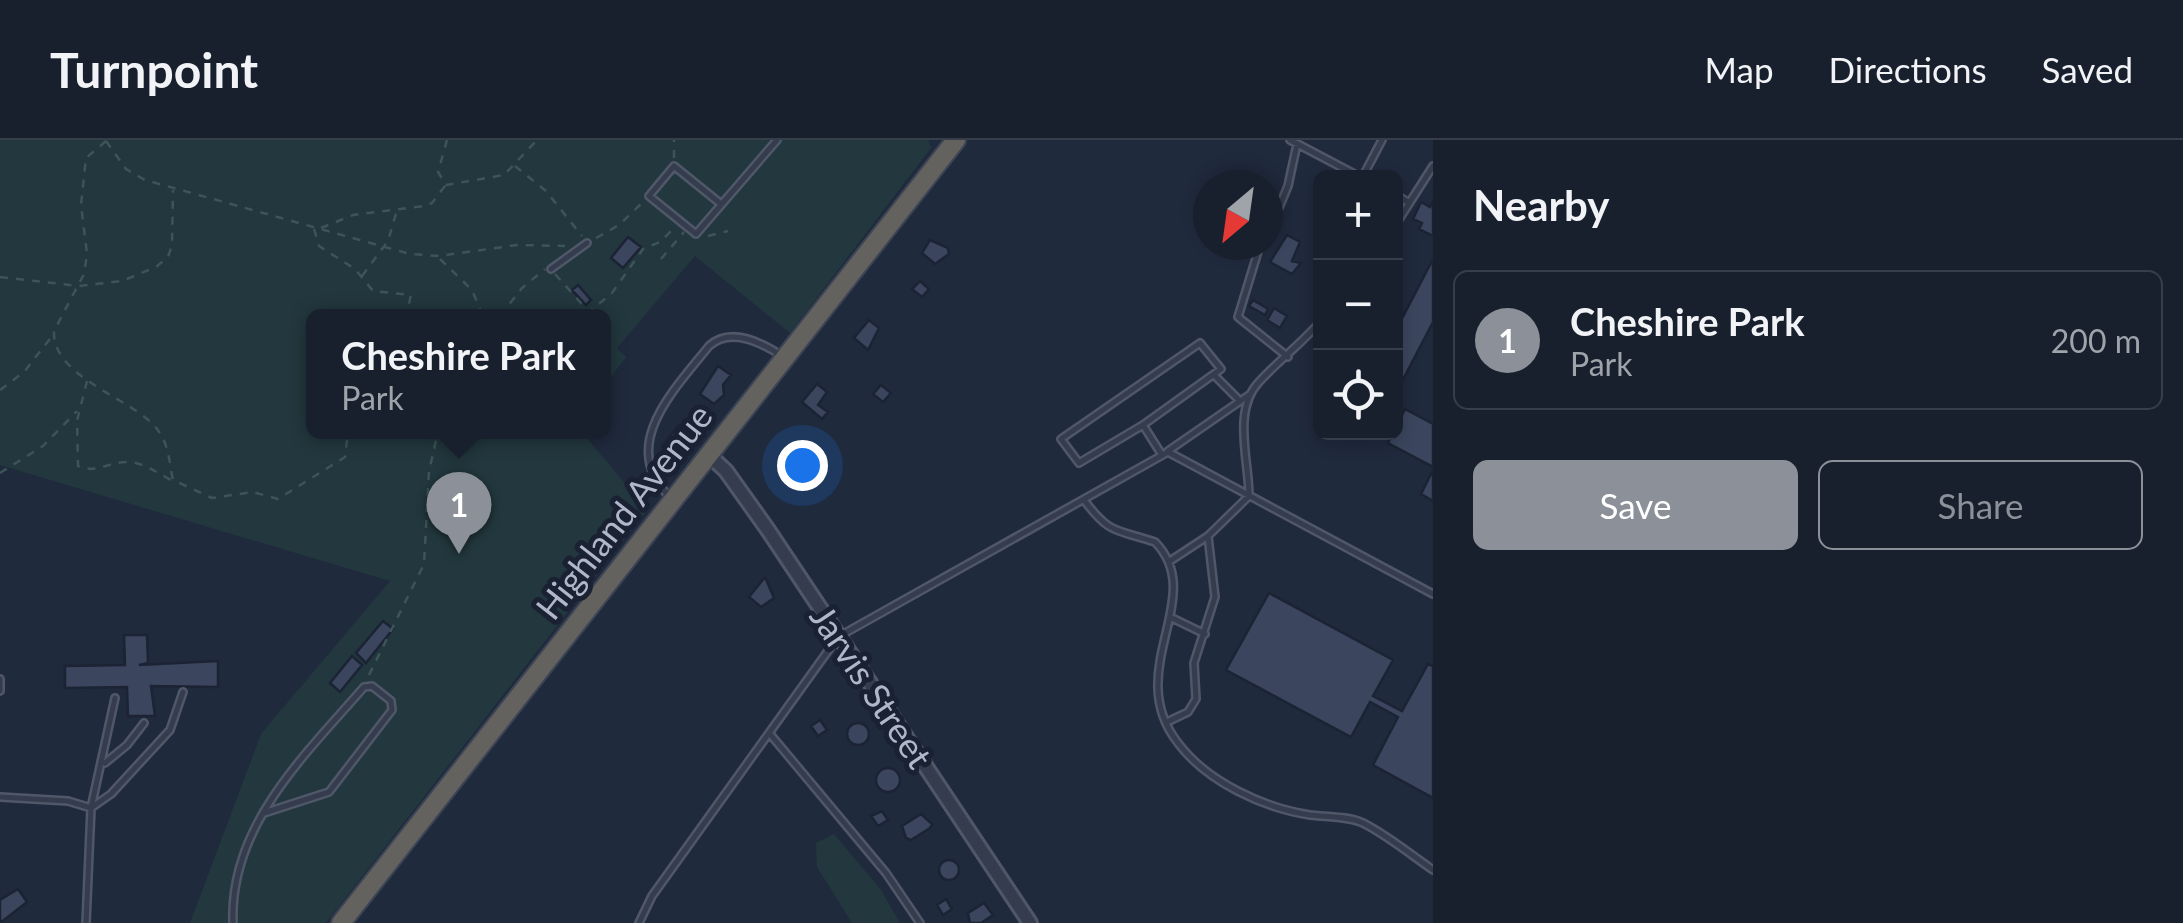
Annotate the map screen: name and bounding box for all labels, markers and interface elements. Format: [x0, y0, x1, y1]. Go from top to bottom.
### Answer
text: Turnpoint [50, 41, 258, 98]
text: Map [1705, 48, 1774, 90]
text: Directions [1829, 48, 1987, 90]
text: Saved [2042, 48, 2133, 90]
north arrow [1193, 170, 1283, 260]
map controls [1313, 170, 1403, 440]
button: + [1313, 170, 1403, 260]
text: Nearby [1473, 180, 1610, 230]
button: − [1313, 260, 1403, 350]
text: Cheshire Park [1570, 298, 1805, 344]
popup [306, 309, 611, 439]
text: 1 [1498, 321, 1517, 360]
text: 200 m [2051, 321, 2141, 360]
text: Cheshire Park [341, 332, 576, 378]
text: Park [1570, 344, 1633, 383]
button: locate [1313, 350, 1403, 440]
text: Park [341, 378, 404, 417]
street label: Highland Avenue [526, 395, 720, 627]
your location [777, 440, 828, 491]
button: Save [1473, 460, 1798, 550]
button: Share [1818, 460, 2143, 550]
pin: 1 [426, 472, 492, 554]
street label: Jarvis Street [802, 597, 942, 776]

